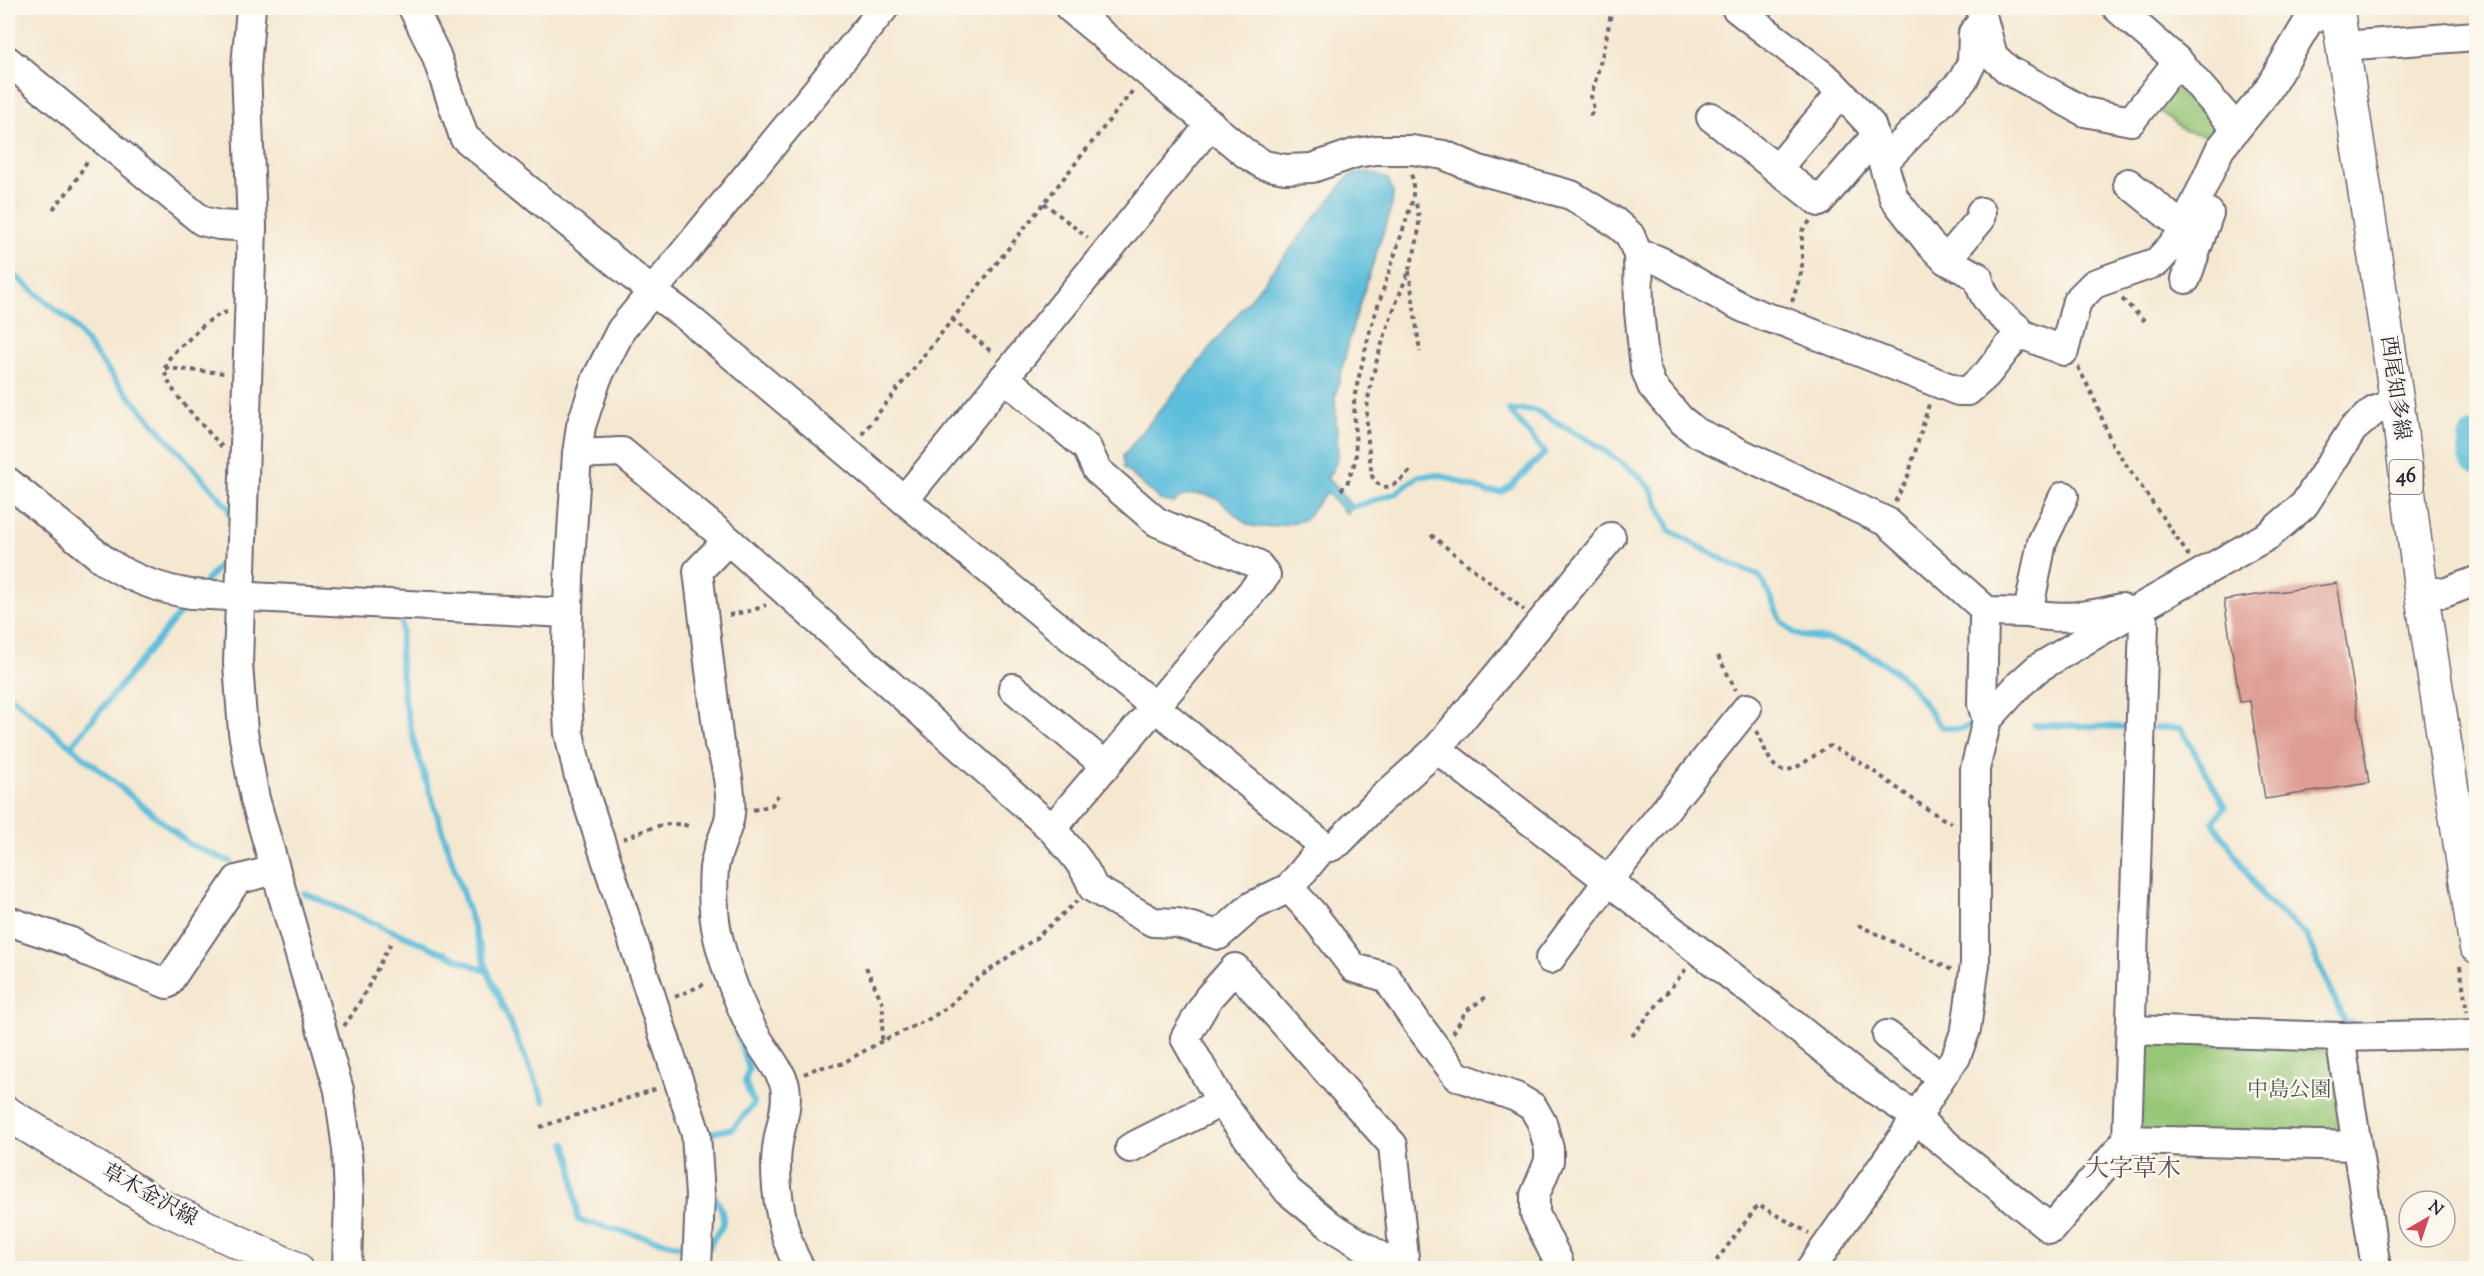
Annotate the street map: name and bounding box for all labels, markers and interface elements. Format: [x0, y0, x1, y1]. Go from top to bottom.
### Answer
street label: 西尾知多線 [2372, 334, 2416, 442]
road number: 46 [2390, 460, 2422, 494]
park label: 中島公園 [2247, 1076, 2331, 1106]
district label: 大字草木 [2085, 1153, 2181, 1187]
street label: 草木金沢線 [96, 1157, 202, 1235]
north arrow [2397, 1189, 2457, 1249]
text: N [2423, 1196, 2447, 1222]

